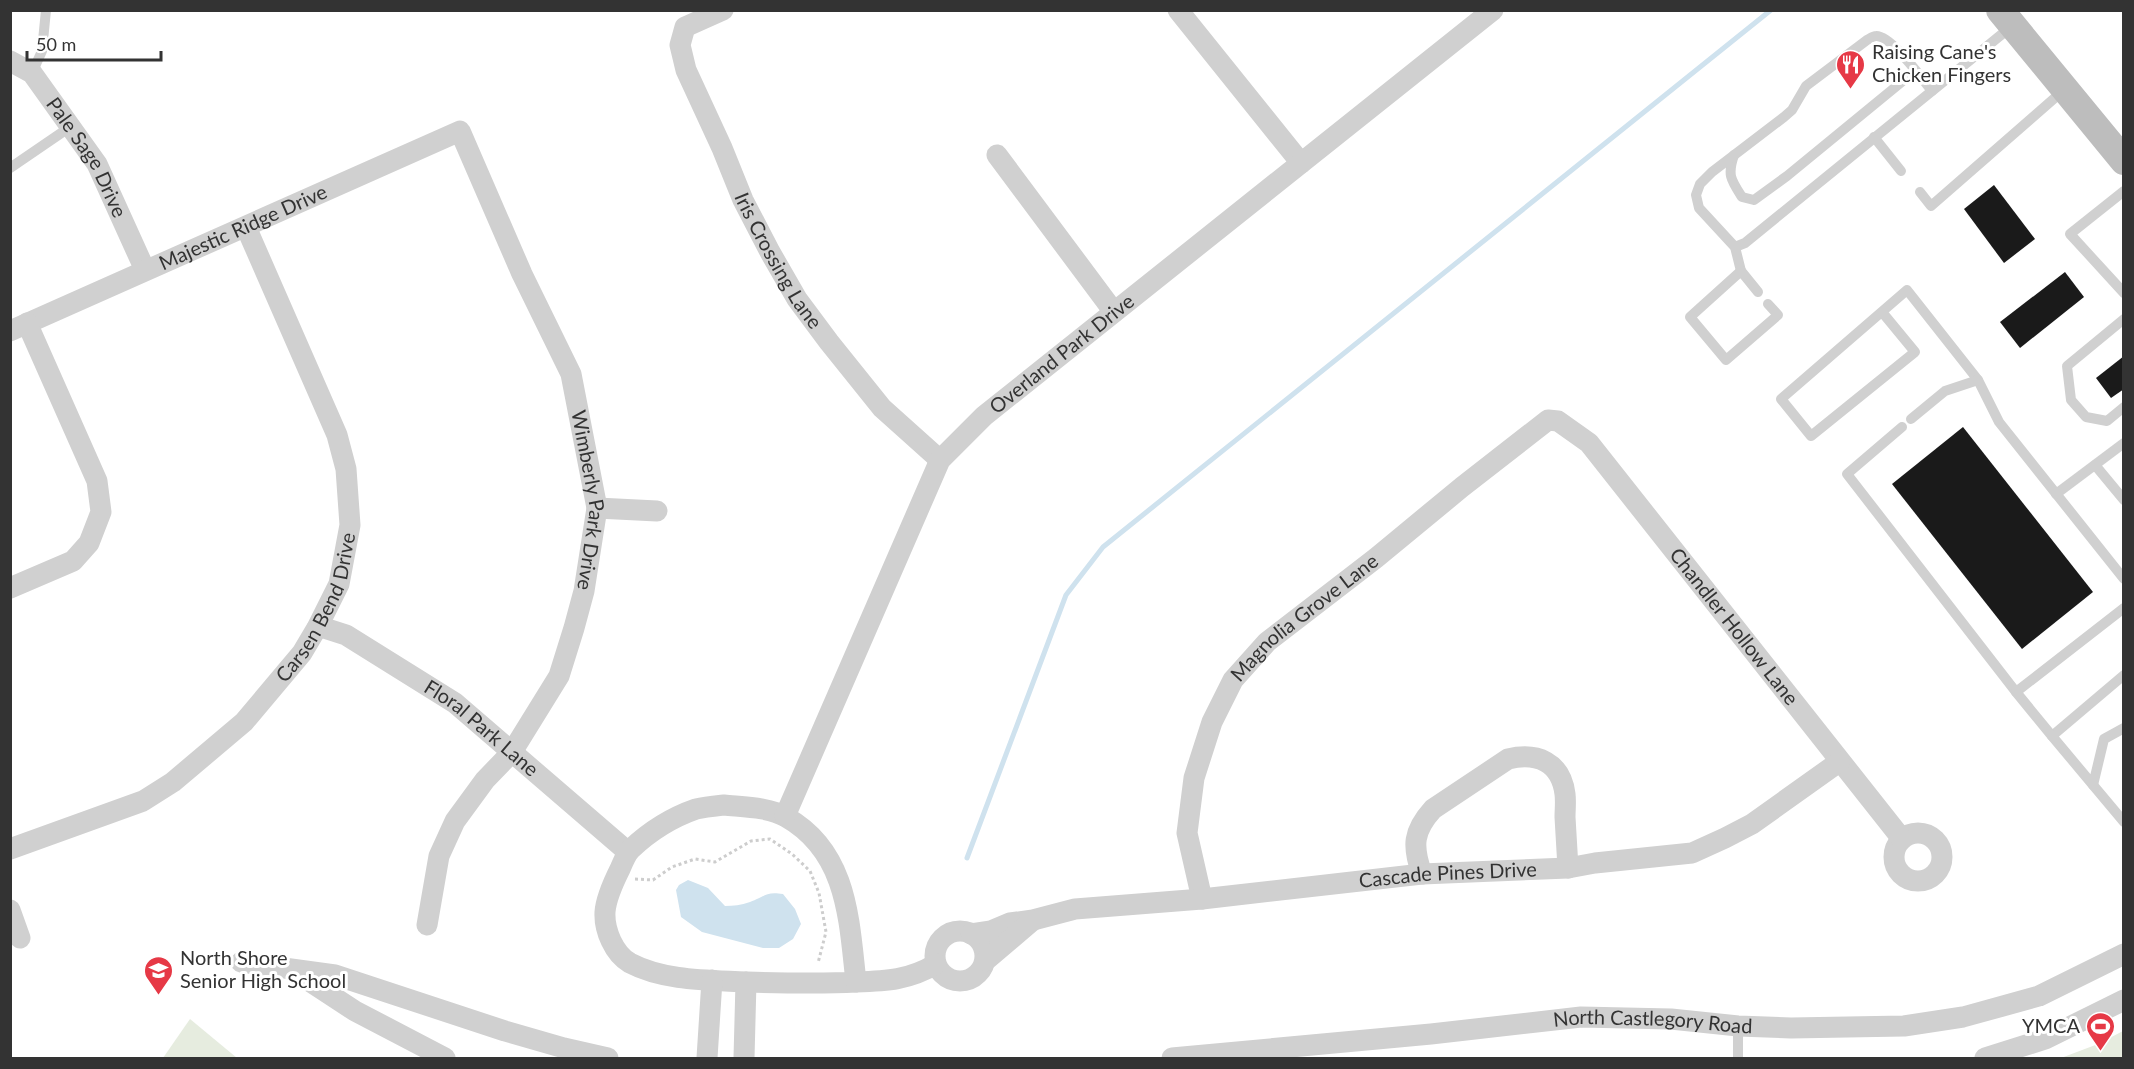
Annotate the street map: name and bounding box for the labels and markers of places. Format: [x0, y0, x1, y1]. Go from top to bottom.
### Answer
place label: Raising Cane's Chicken Fingers [1872, 39, 2011, 86]
restaurant icon: Raising Cane's Chicken Fingers [1835, 48, 1867, 90]
place label: North Shore Senior High School [180, 945, 346, 992]
school or university icon: North Shore Senior High School [143, 954, 175, 996]
sports icon: YMCA [2085, 1010, 2117, 1052]
place label: YMCA [2022, 1013, 2080, 1037]

